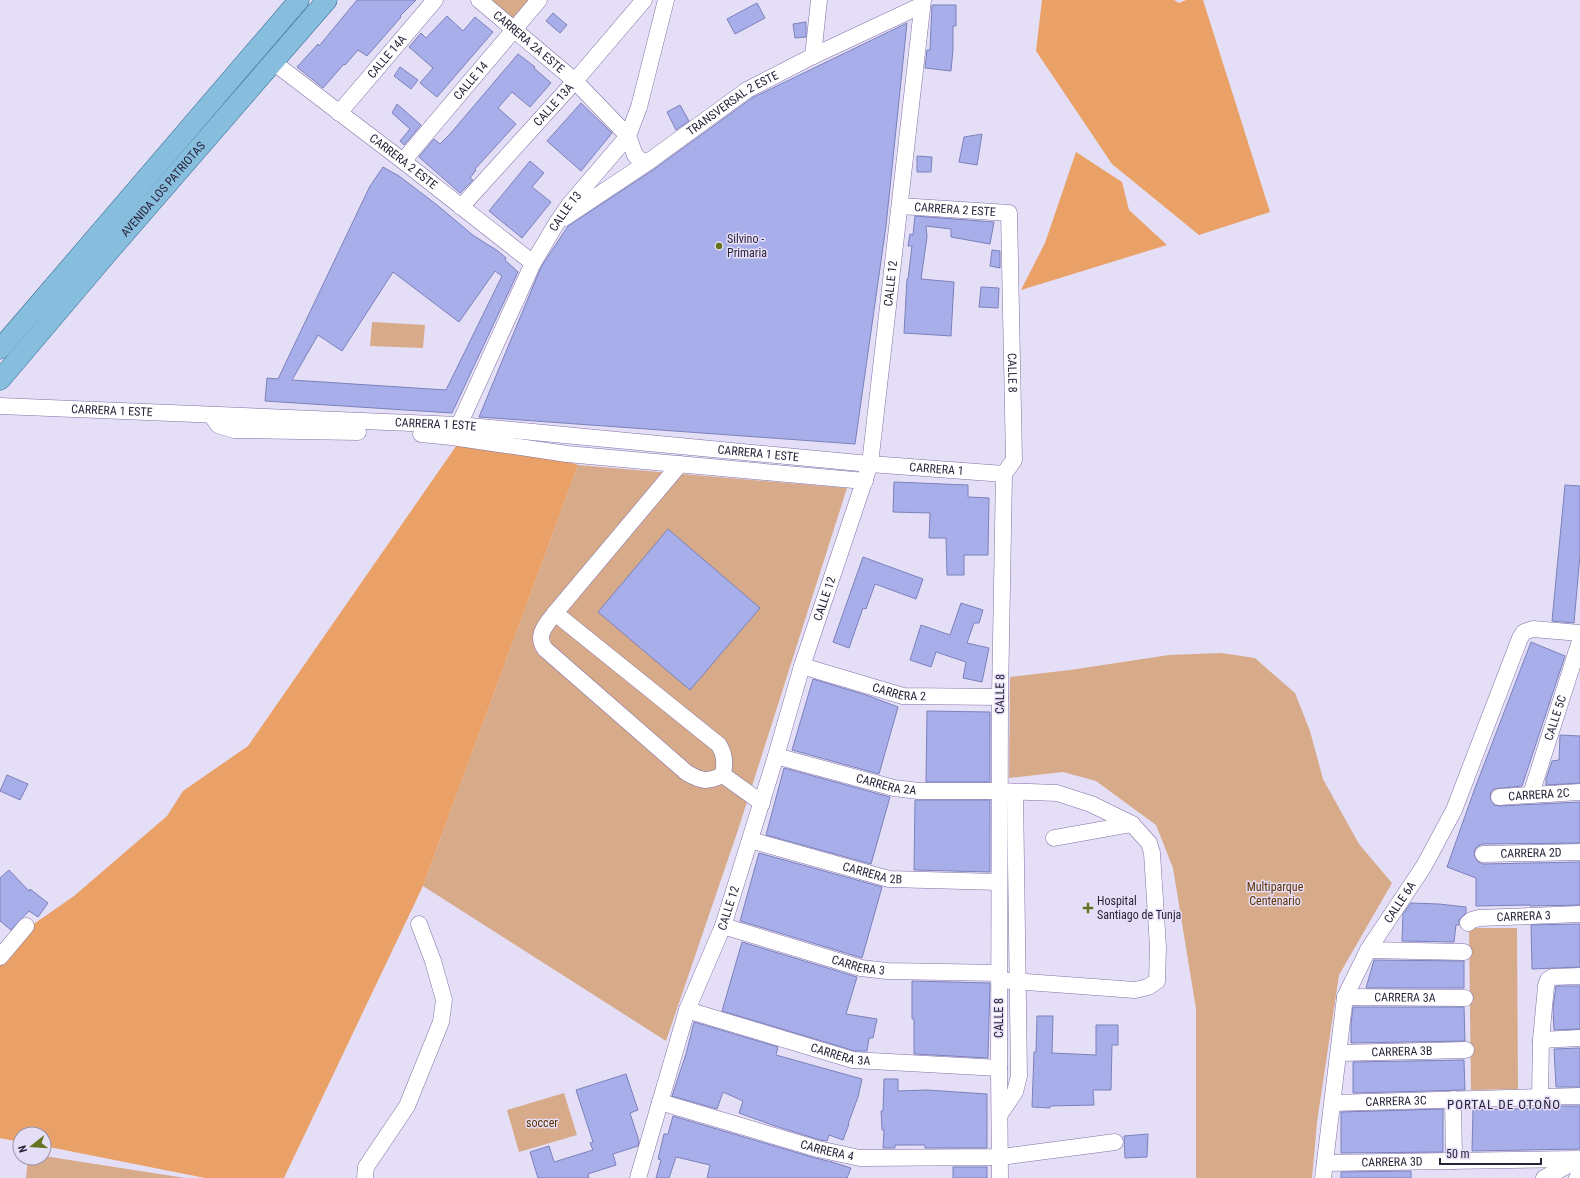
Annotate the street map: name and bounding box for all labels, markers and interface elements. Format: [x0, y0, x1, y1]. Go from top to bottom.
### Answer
street label: CARRERA 2A ESTE [490, 8, 567, 76]
street label: CALLE 14A [365, 32, 409, 81]
street label: CALLE 14 [451, 59, 491, 103]
street label: TRANSVERSAL 2 ESTE [684, 68, 781, 139]
street label: CALLE 13A [531, 80, 577, 129]
street label: CARRERA 2 ESTE [367, 131, 440, 192]
street label: AVENIDA LOS PATRIOTAS [118, 139, 208, 240]
street label: CALLE 13 [546, 189, 584, 234]
street label: CARRERA 2 ESTE [914, 200, 996, 219]
place label: Silvino - Primaria [727, 232, 767, 260]
marker: Silvino - Primaria [714, 241, 724, 251]
street label: CALLE 12 [881, 260, 900, 307]
street label: CALLE 8 [1005, 353, 1020, 393]
street label: CARRERA 1 ESTE [71, 402, 153, 419]
street label: CARRERA 1 ESTE [395, 415, 477, 434]
street label: CARRERA 1 ESTE [717, 443, 800, 464]
street label: CARRERA 1 [909, 460, 964, 478]
street label: CALLE 12 [811, 575, 839, 623]
street label: CALLE 8 [993, 674, 1007, 714]
street label: CARRERA 2 [871, 680, 926, 703]
street label: CALLE 5C [1542, 693, 1569, 742]
street label: CARRERA 2A [855, 771, 917, 798]
street label: CARRERA 2C [1508, 786, 1570, 803]
street label: CARRERA 2D [1500, 845, 1562, 861]
street label: CARRERA 2B [841, 859, 902, 886]
street label: CALLE 6A [1381, 879, 1419, 926]
park label: Multiparque Centenario [1247, 880, 1304, 908]
street label: CALLE 12 [715, 884, 742, 933]
place label: Hospital Santiago de Tunja [1097, 894, 1182, 922]
marker: Hospital Santiago de Tunja [1082, 902, 1094, 914]
street label: CARRERA 3 [1496, 908, 1551, 924]
street label: CARRERA 3 [830, 952, 886, 978]
street label: CARRERA 3A [1374, 990, 1436, 1005]
street label: CALLE 8 [992, 998, 1006, 1038]
street label: CARRERA 3A [809, 1041, 871, 1068]
street label: CARRERA 3B [1371, 1044, 1433, 1059]
street label: CARRERA 3C [1365, 1093, 1427, 1109]
district label: PORTAL DE OTOÑO [1447, 1096, 1561, 1112]
park label: soccer [526, 1116, 558, 1130]
north arrow [12, 1126, 52, 1166]
street label: CARRERA 4 [799, 1137, 855, 1163]
scale bar [1440, 1140, 1541, 1166]
text: N [16, 1143, 30, 1154]
text: 50 m [1446, 1147, 1470, 1161]
street label: CARRERA 3D [1361, 1154, 1423, 1169]

